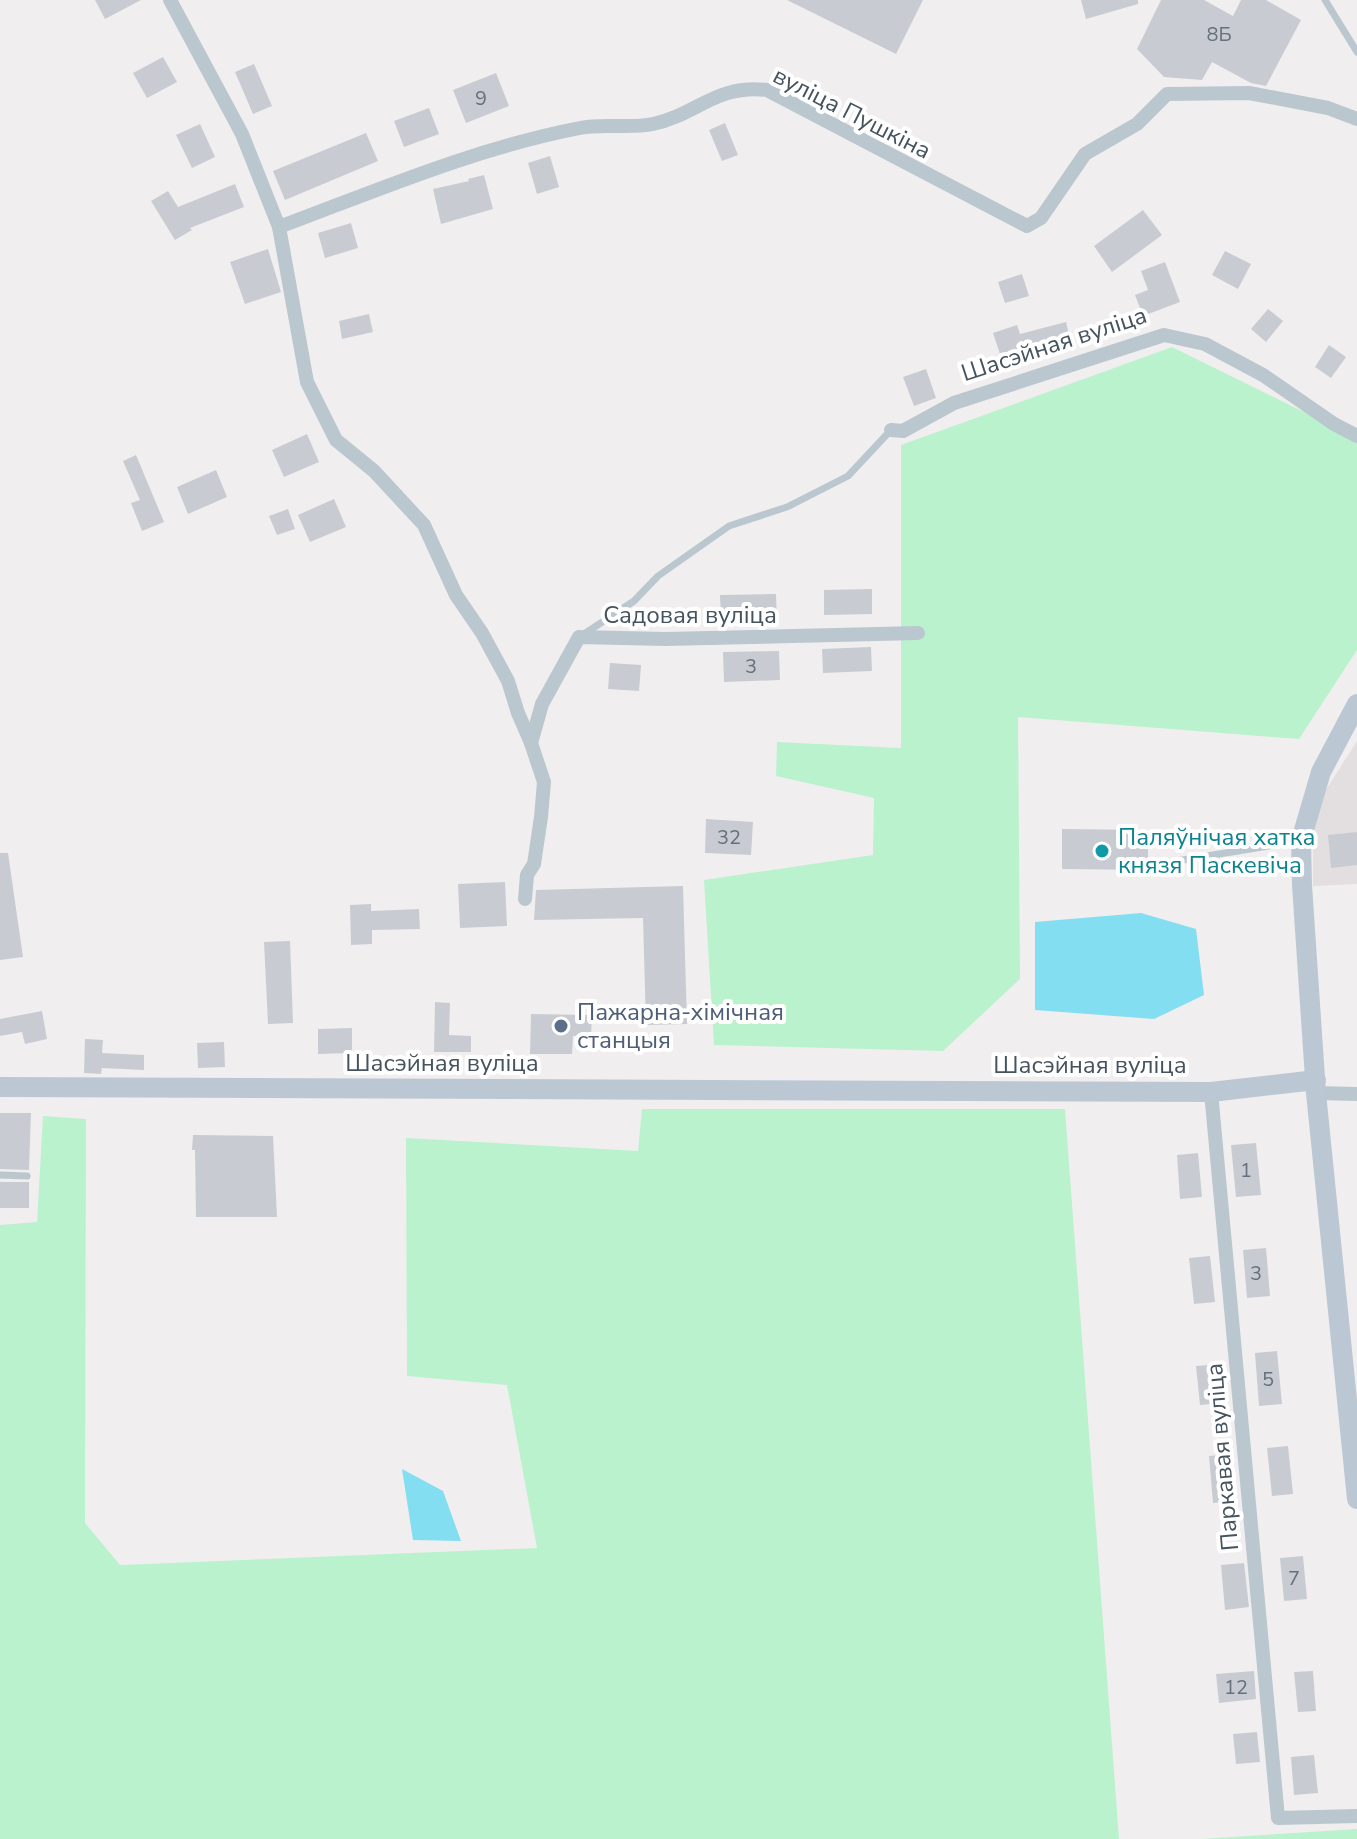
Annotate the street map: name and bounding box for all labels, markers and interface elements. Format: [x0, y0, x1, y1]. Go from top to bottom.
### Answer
house number: 8Б [1206, 21, 1232, 48]
street label: вуліца Пушкіна [767, 59, 937, 167]
house number: 9 [475, 85, 487, 112]
street label: Шасэйная вуліца [957, 299, 1151, 389]
street label: Садовая вуліца [603, 599, 777, 631]
house number: 3 [745, 653, 757, 680]
place label: Паляўнічая хатка князя Паскевіча [1118, 821, 1315, 881]
house number: 32 [717, 824, 741, 851]
marker: Паляўнічая хатка князя Паскевіча [1093, 842, 1111, 860]
place label: Пажарна-хімічная станцыя [577, 996, 784, 1056]
marker: Пажарна-хімічная станцыя [552, 1017, 570, 1035]
street label: Шасэйная вуліца [345, 1047, 539, 1079]
street label: Шасэйная вуліца [993, 1049, 1187, 1081]
house number: 1 [1240, 1157, 1252, 1184]
house number: 3 [1250, 1260, 1262, 1287]
street label: Паркавая вуліца [1198, 1362, 1246, 1552]
house number: 5 [1262, 1366, 1274, 1393]
house number: 7 [1288, 1565, 1300, 1592]
house number: 12 [1224, 1674, 1248, 1701]

